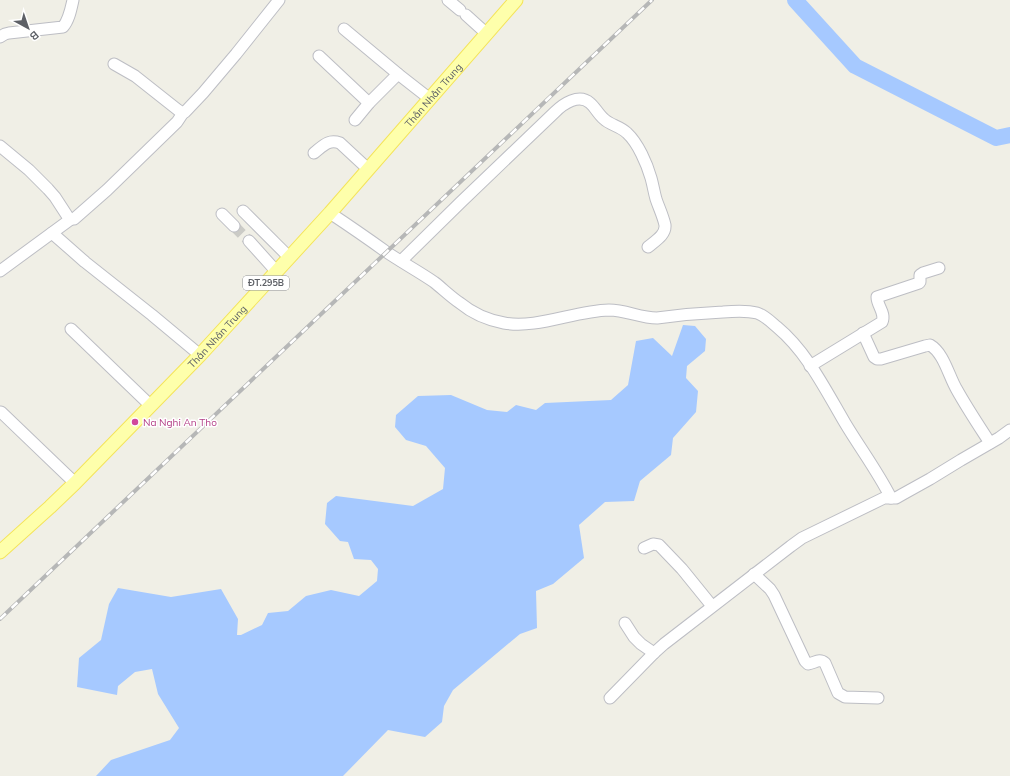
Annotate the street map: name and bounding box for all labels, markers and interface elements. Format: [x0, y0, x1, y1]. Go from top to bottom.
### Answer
north arrow [8, 8, 48, 48]
text: B [27, 28, 42, 44]
street label: Thân Nhân Trung [402, 61, 465, 130]
road number: ĐT.295B [243, 276, 289, 290]
street label: Thân Nhân Trung [185, 303, 249, 371]
place label: Na Nghi An Tho [143, 416, 217, 429]
marker: Na Nghi An Tho [130, 417, 140, 427]

